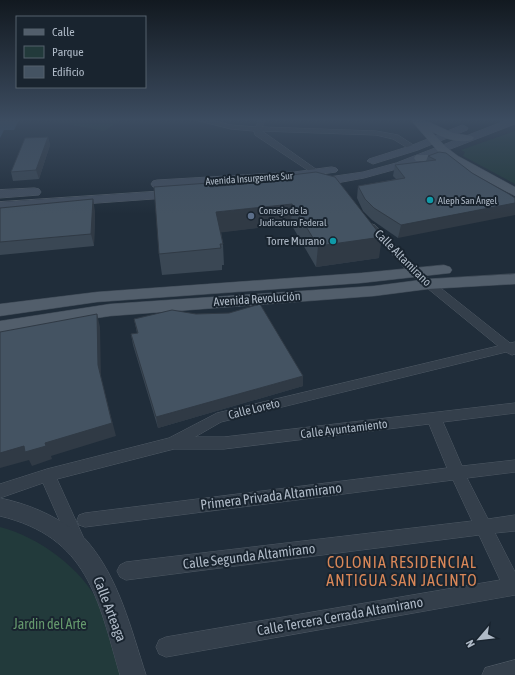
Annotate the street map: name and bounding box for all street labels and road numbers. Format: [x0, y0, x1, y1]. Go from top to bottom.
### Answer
street label: Avenida Insurgentes Sur [205, 170, 294, 187]
street label: Calle Altamirano [372, 227, 434, 289]
street label: Avenida Revolución [213, 289, 301, 309]
street label: Calle Loreto [227, 396, 282, 422]
street label: Calle Ayuntamiento [300, 417, 389, 441]
street label: Primera Privada Altamirano [199, 479, 343, 513]
street label: Calle Segunda Altamirano [182, 540, 316, 572]
street label: Calle Arteaga [90, 574, 130, 644]
street label: Calle Tercera Cerrada Altamirano [256, 594, 424, 638]

